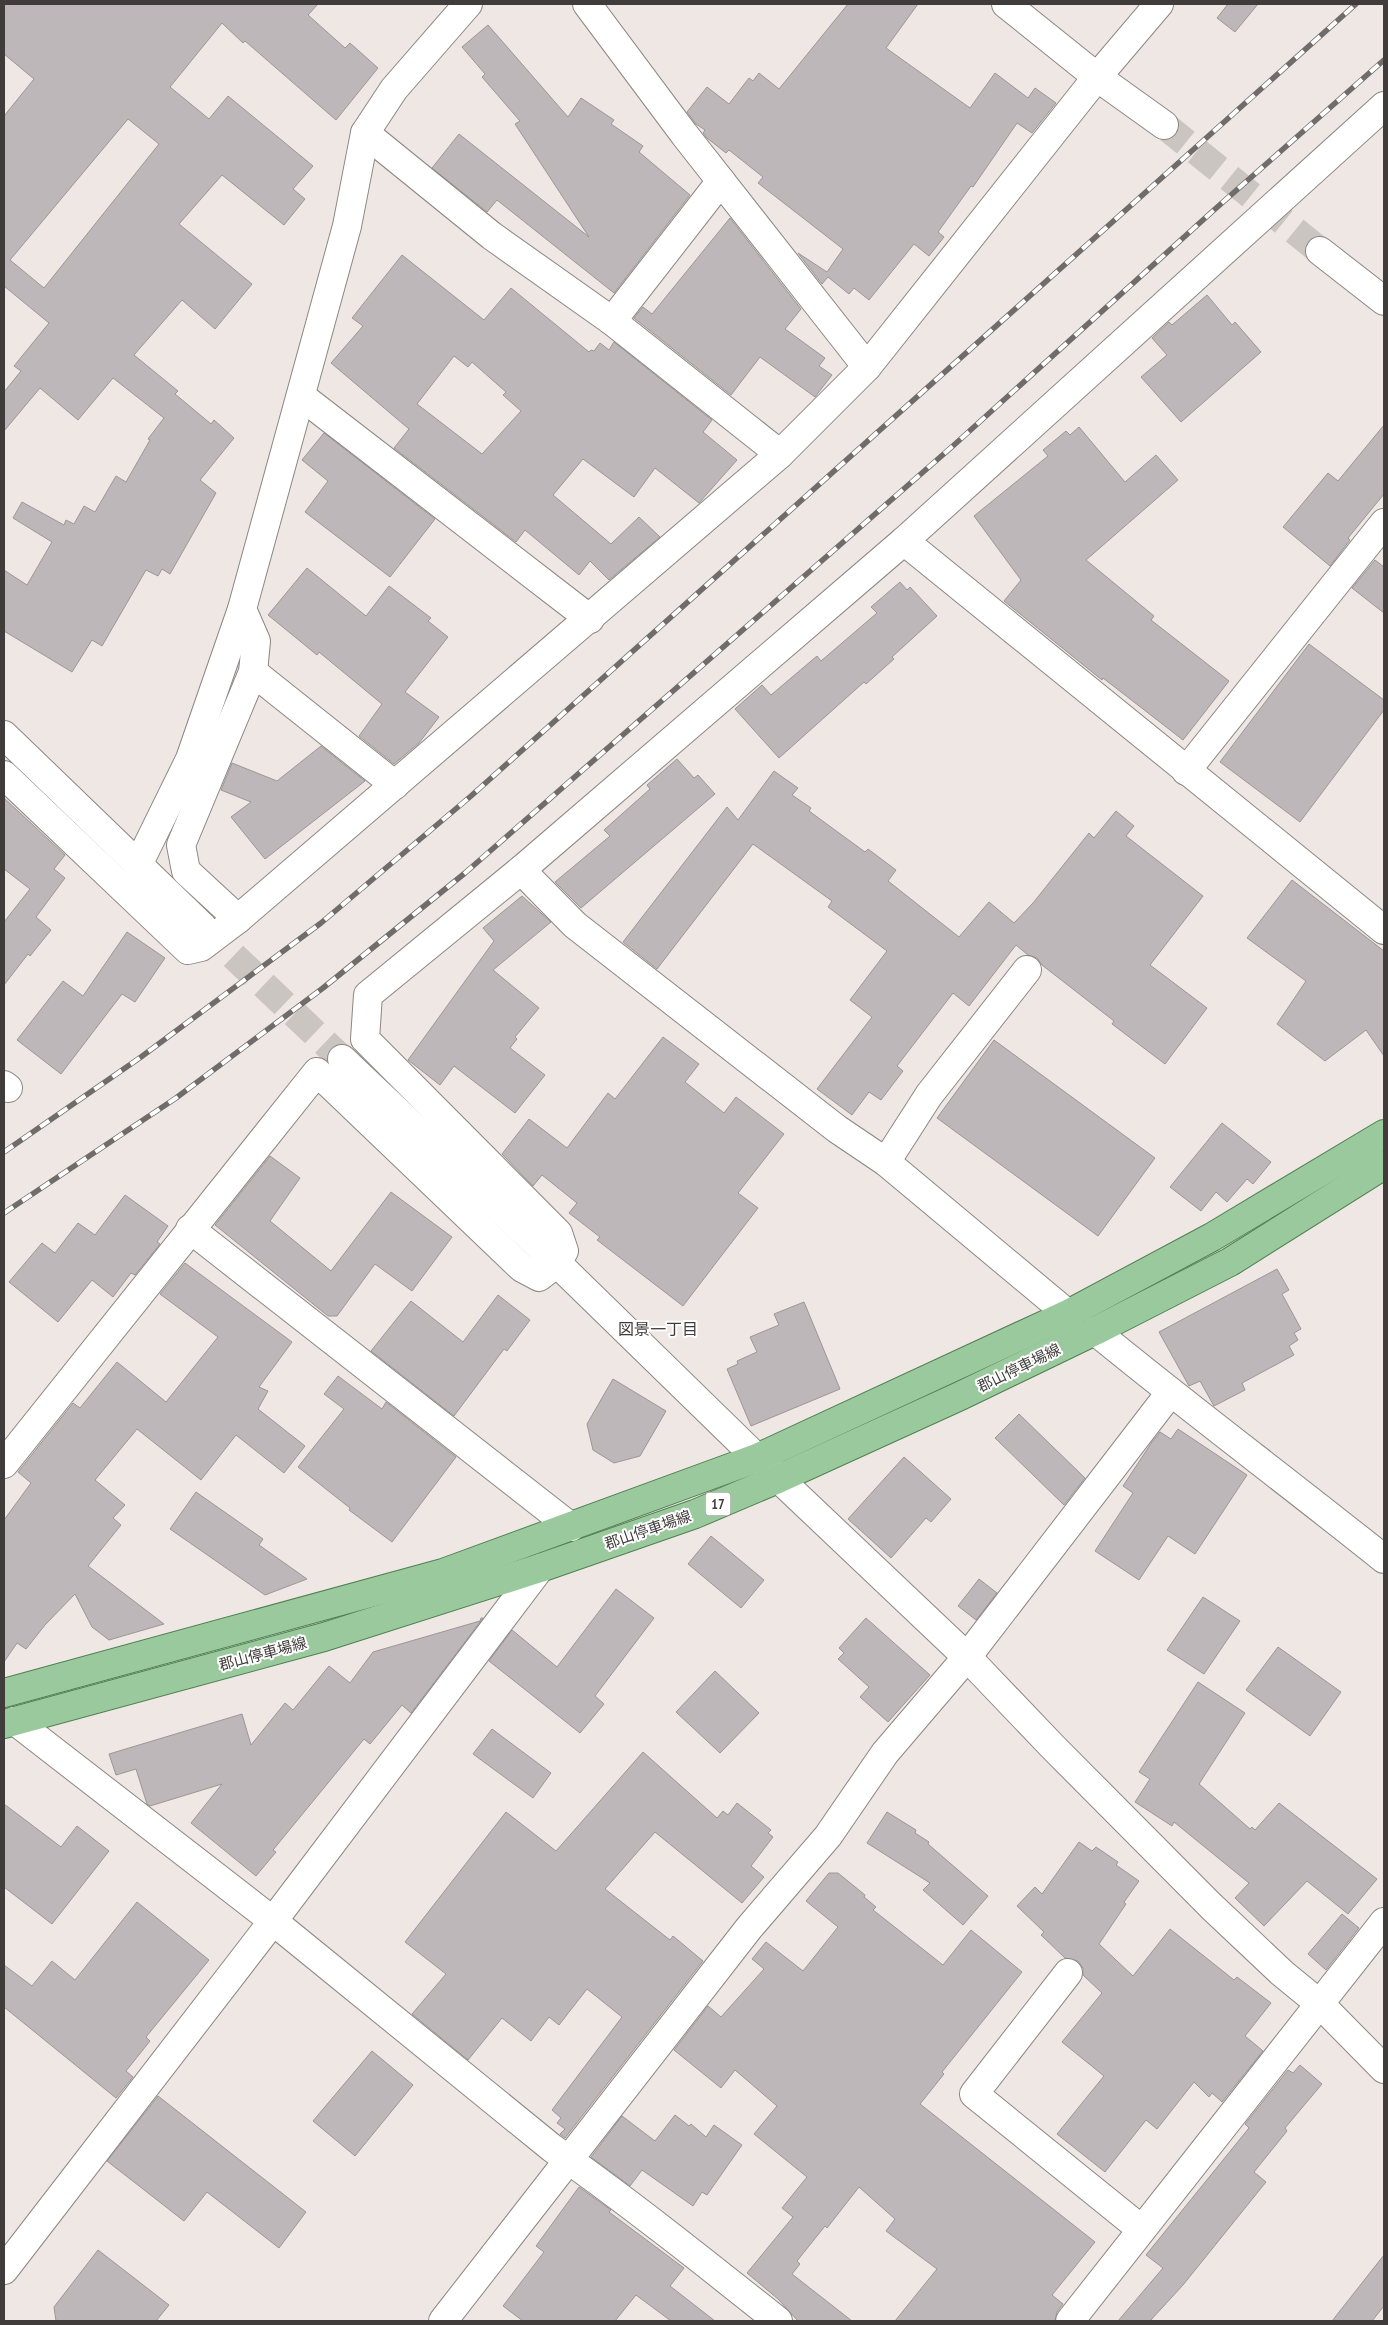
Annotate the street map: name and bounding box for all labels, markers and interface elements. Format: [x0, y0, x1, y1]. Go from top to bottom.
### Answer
district label: 図景一丁目 [618, 1319, 698, 1339]
street label: 郡山停車場線 [974, 1339, 1063, 1396]
road number: 17 [706, 1492, 730, 1516]
street label: 郡山停車場線 [602, 1506, 693, 1553]
street label: 郡山停車場線 [217, 1633, 309, 1674]

